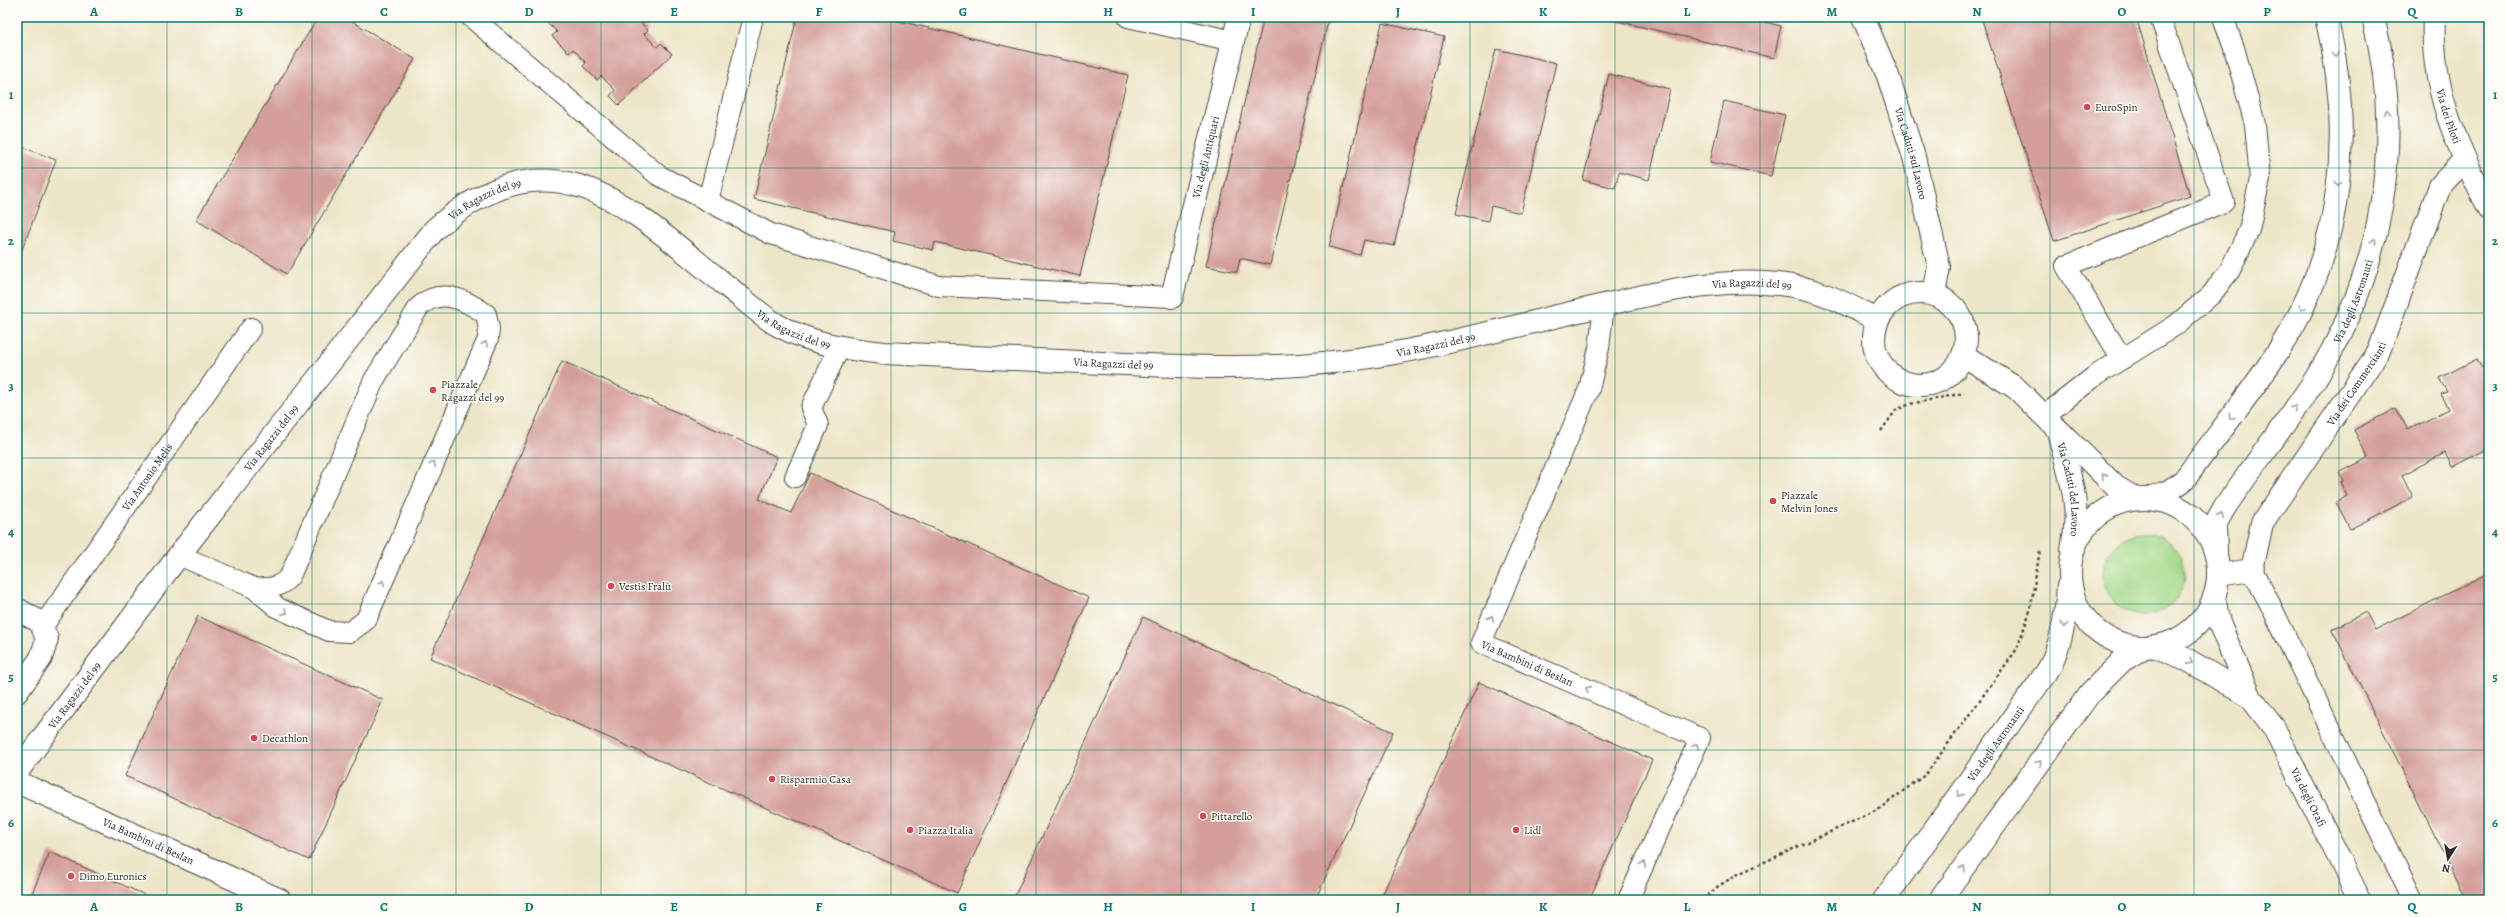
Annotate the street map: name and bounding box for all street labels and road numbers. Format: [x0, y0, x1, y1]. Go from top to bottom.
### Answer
street label: Via dei Piloti [2433, 86, 2465, 146]
street label: Via Caduti sul Lavoro [1891, 105, 1931, 202]
street label: Via degli Antiquari [1188, 114, 1223, 201]
street label: Via Ragazzi del 99 [444, 175, 522, 224]
street label: Via degli Astronauti [2329, 258, 2376, 347]
street label: Via Ragazzi del 99 [1710, 275, 1793, 293]
street label: Via Ragazzi del 99 [753, 305, 832, 352]
street label: Via Ragazzi del 99 [1394, 329, 1477, 360]
street label: Via dei Commercianti [2322, 339, 2389, 429]
street label: Via Ragazzi del 99 [1072, 354, 1154, 373]
street label: Via Ragazzi del 99 [240, 402, 302, 475]
street label: Via Antonio Melis [118, 440, 176, 514]
street label: Via Caduti del Lavoro [2054, 440, 2083, 538]
street label: Via Bambini di Beslan [1478, 636, 1576, 690]
street label: Via Ragazzi del 99 [44, 659, 104, 732]
street label: Via degli Astronauti [1963, 703, 2027, 785]
street label: Via degli Orafi [2287, 764, 2330, 830]
street label: Via Bambini di Beslan [99, 814, 196, 868]

